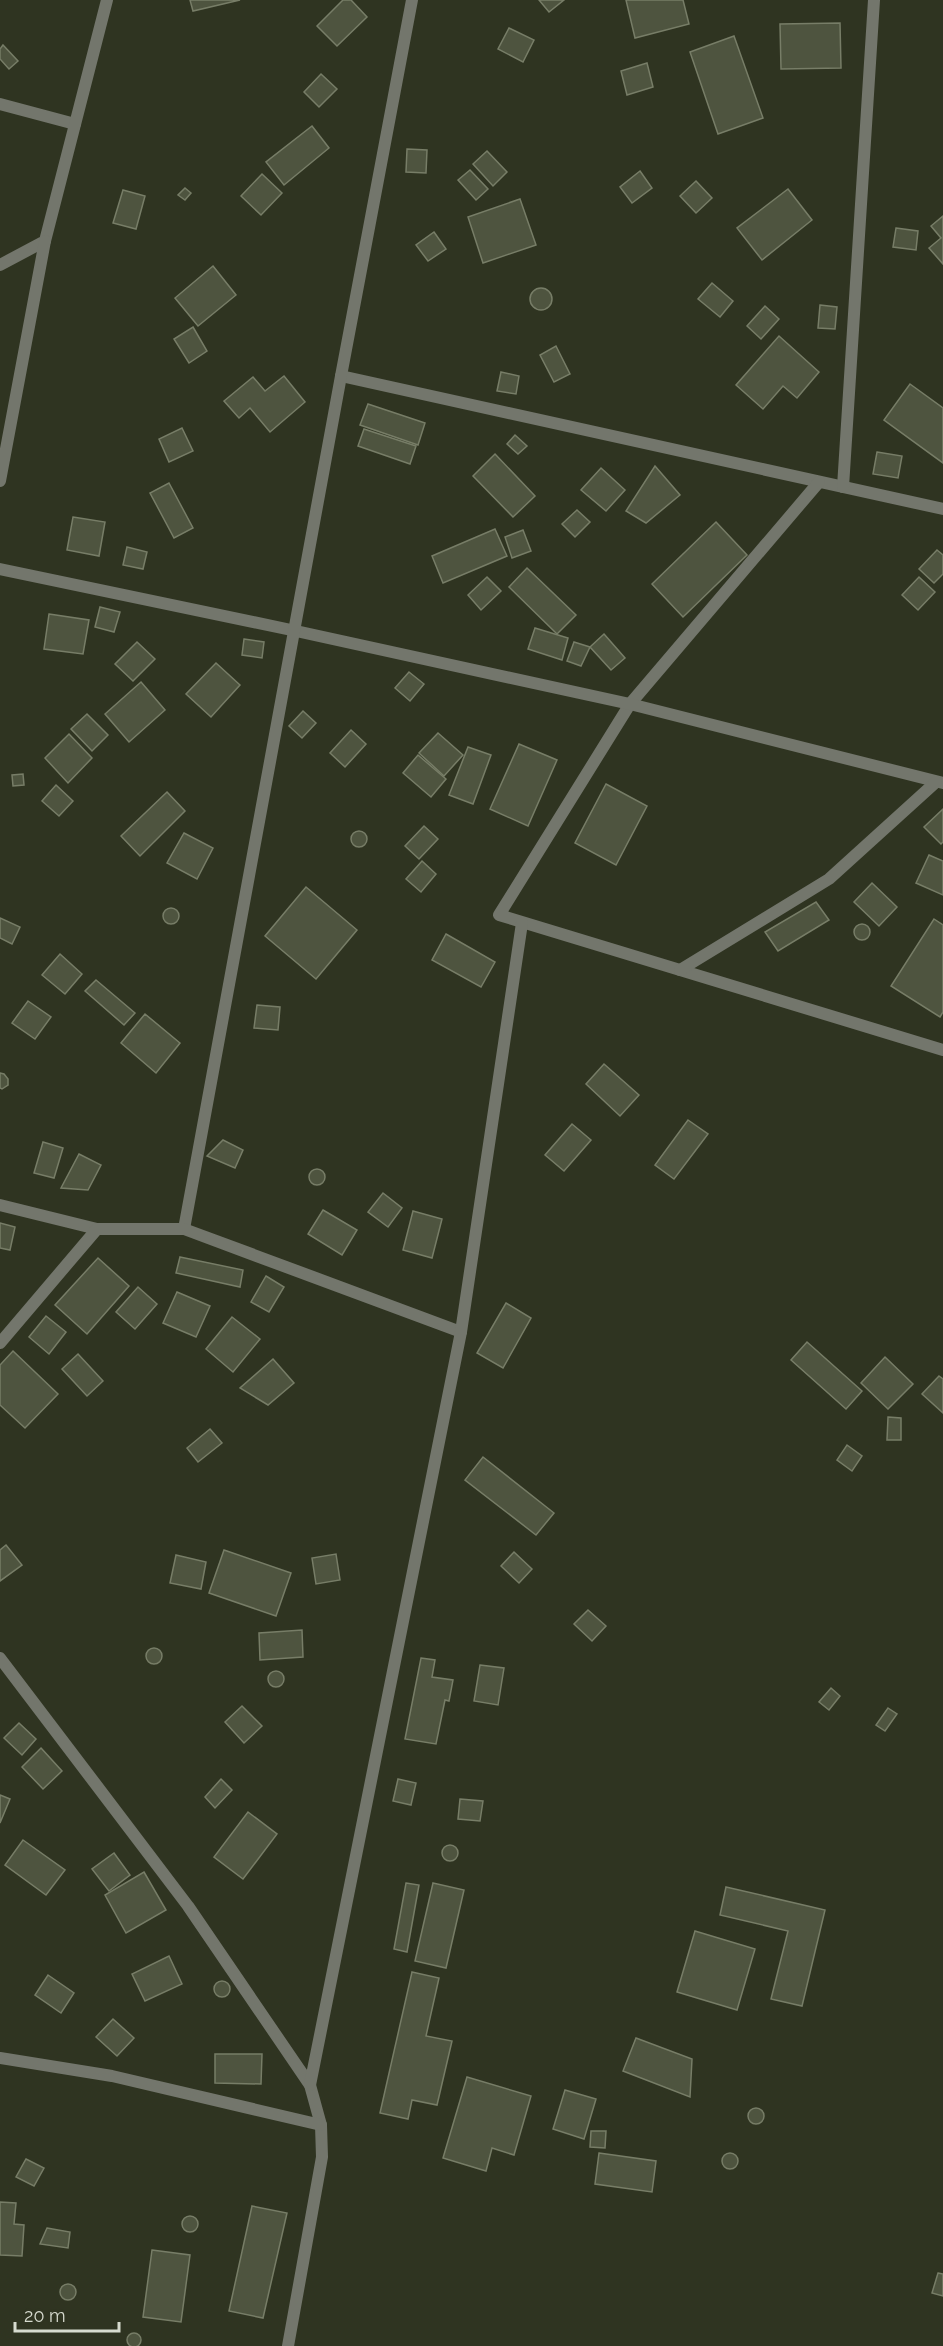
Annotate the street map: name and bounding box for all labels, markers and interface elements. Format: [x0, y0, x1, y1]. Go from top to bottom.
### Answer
scale bar [15, 2295, 118, 2333]
text: 20 m [24, 2305, 66, 2326]

